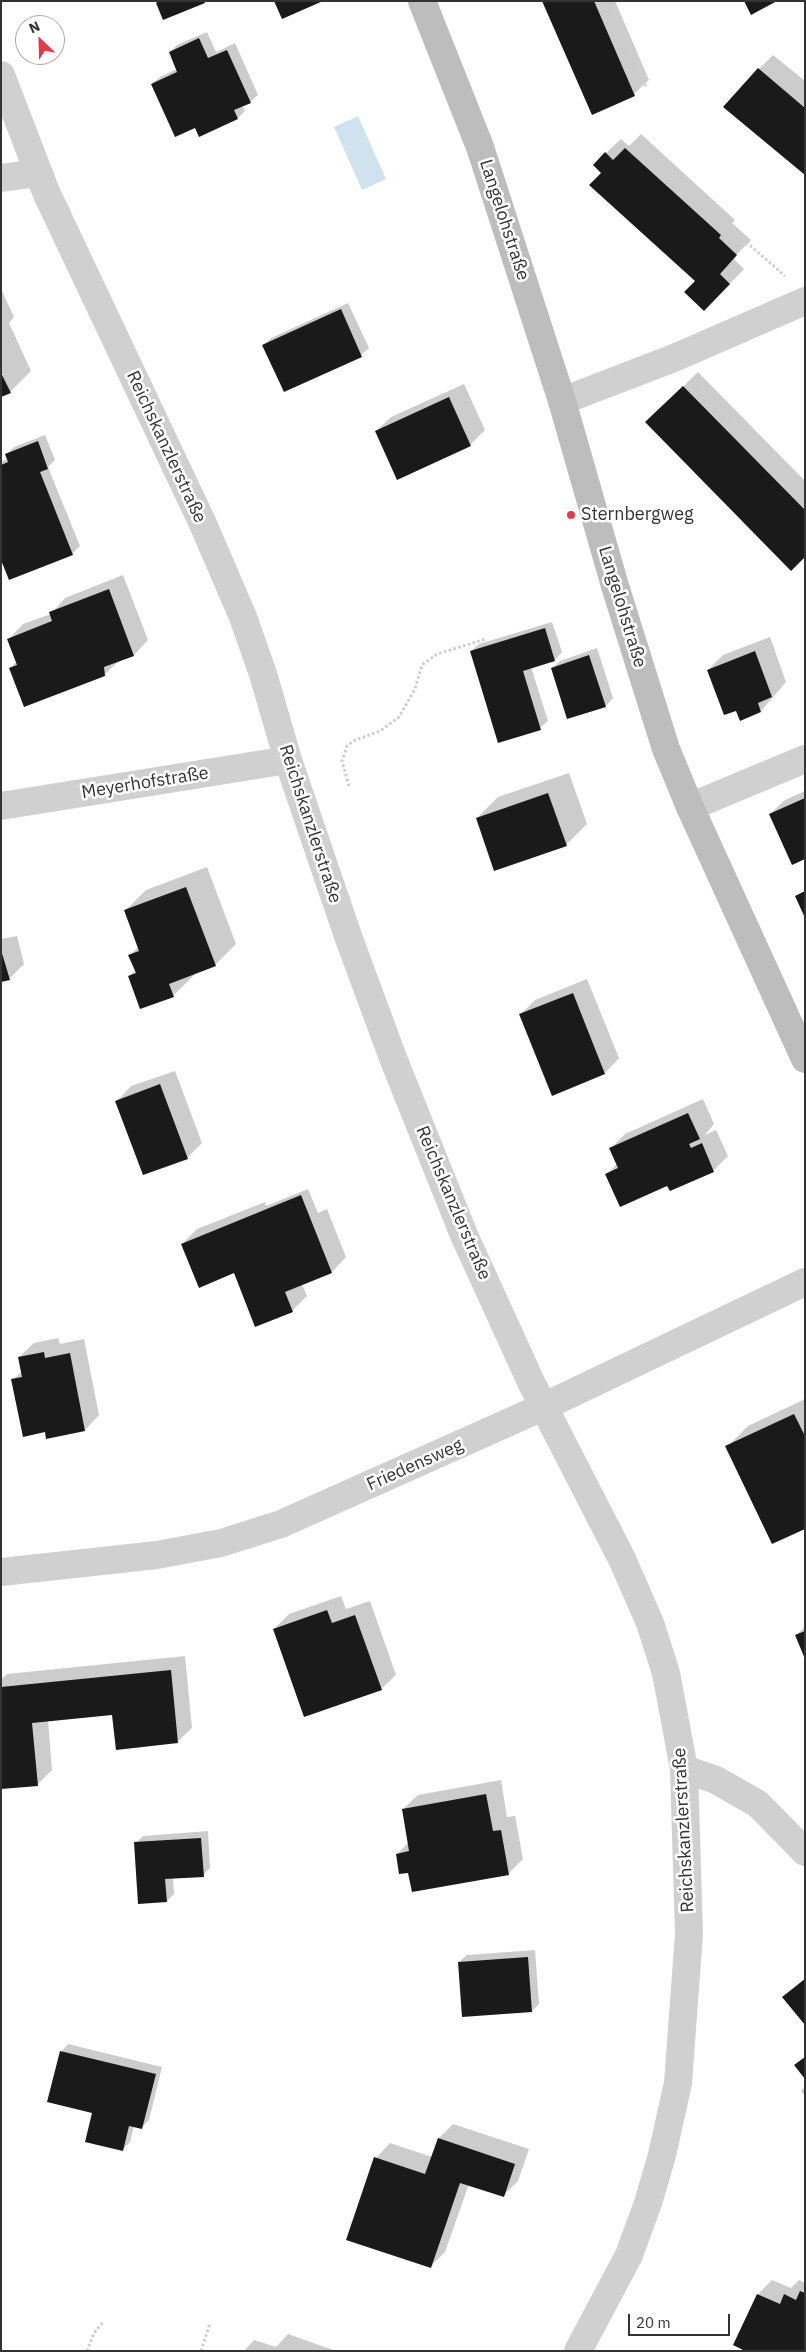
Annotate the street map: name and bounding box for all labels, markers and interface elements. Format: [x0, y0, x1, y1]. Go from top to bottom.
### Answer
north arrow [15, 15, 65, 65]
text: N [26, 17, 43, 37]
street label: Langelohstraße [474, 157, 534, 283]
street label: Reichskanzlerstraße [121, 368, 211, 526]
place label: Sternbergweg [581, 504, 694, 526]
marker: Sternbergweg [565, 509, 577, 521]
street label: Langelohstraße [593, 544, 651, 670]
street label: Reichskanzlerstraße [274, 742, 346, 906]
street label: Meyerhofstraße [80, 762, 210, 804]
street label: Reichskanzlerstraße [411, 1123, 495, 1283]
street label: Friedensweg [364, 1434, 466, 1496]
street label: Reichskanzlerstraße [669, 1747, 699, 1913]
scale bar [631, 2304, 734, 2336]
text: 20 m [636, 2313, 671, 2332]

